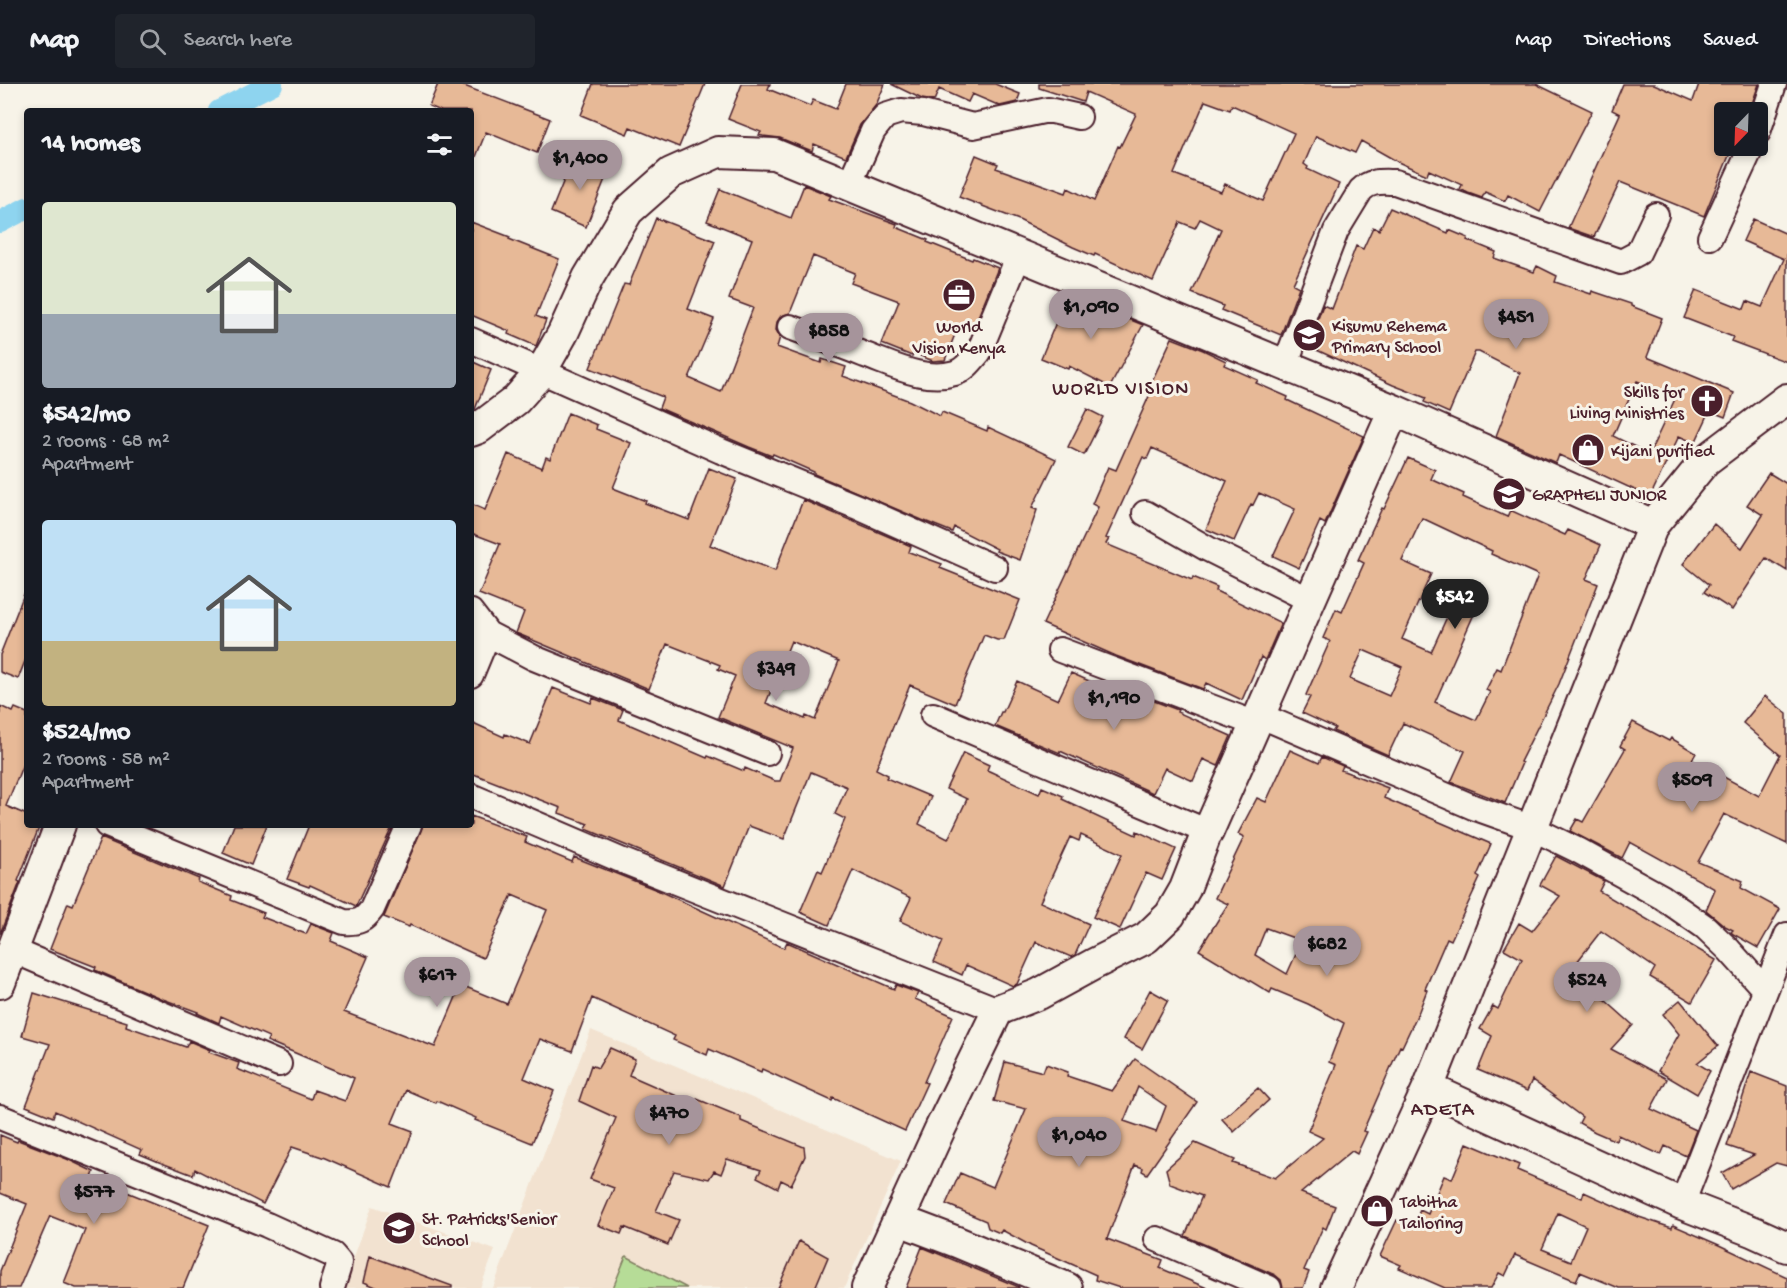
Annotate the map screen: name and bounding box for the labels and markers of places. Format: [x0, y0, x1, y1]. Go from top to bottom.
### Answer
pin: $1,400 [531, 140, 629, 191]
office icon: World Vision Kenya [941, 277, 977, 313]
pin: $1,090 [1042, 289, 1140, 340]
pin: $451 [1480, 299, 1552, 350]
pin: $858 [793, 313, 865, 364]
school or university icon: Kisumu Rehema Primary School [1291, 317, 1327, 353]
place label: Kisumu Rehema Primary School [1331, 317, 1448, 359]
place label: World Vision Kenya [911, 318, 1007, 360]
place label: Skills for Living Ministries [1570, 383, 1686, 425]
church icon: Skills for Living Ministries [1689, 383, 1725, 419]
shop icon: Kijani purified [1570, 432, 1606, 468]
place label: Kijani purified [1611, 442, 1715, 463]
school or university icon: GRAPHELI JUNIOR [1491, 476, 1527, 512]
place label: GRAPHELI JUNIOR [1532, 486, 1667, 507]
pin: $542 [1419, 579, 1491, 630]
pin: $349 [740, 651, 812, 702]
pin: $1,190 [1065, 680, 1163, 731]
pin: $509 [1656, 762, 1728, 813]
pin: $682 [1291, 926, 1363, 977]
pin: $617 [401, 957, 473, 1008]
pin: $524 [1551, 962, 1623, 1013]
pin: $470 [633, 1095, 705, 1146]
pin: $1,040 [1030, 1117, 1128, 1168]
pin: $577 [58, 1174, 130, 1225]
shop icon: Tabitha Tailoring [1359, 1193, 1395, 1229]
place label: Tabitha Tailoring [1399, 1193, 1463, 1235]
school or university icon: St. Patricks'Senior School [381, 1210, 417, 1246]
place label: St. Patricks'Senior School [422, 1210, 558, 1252]

